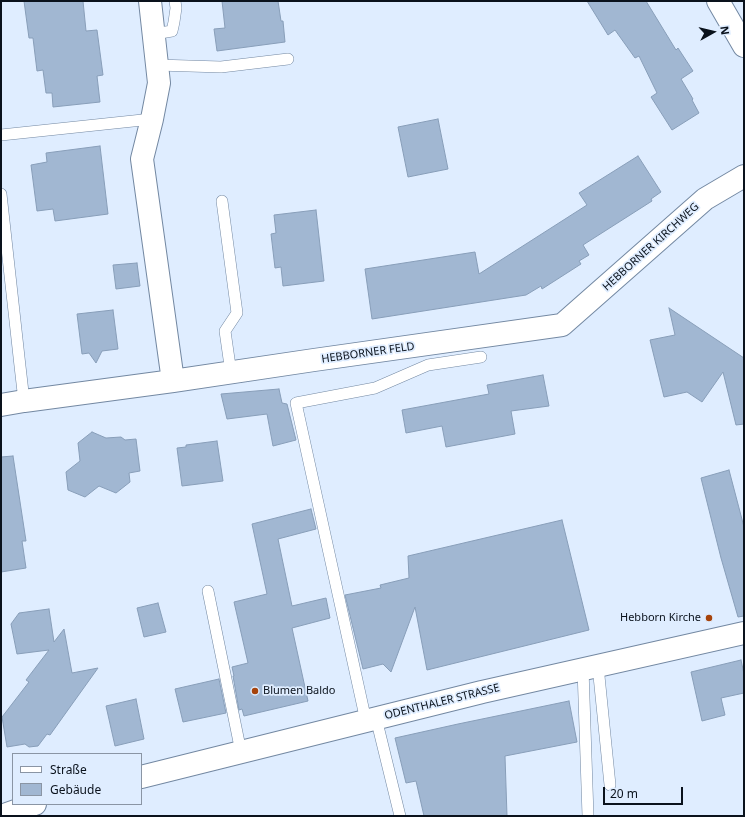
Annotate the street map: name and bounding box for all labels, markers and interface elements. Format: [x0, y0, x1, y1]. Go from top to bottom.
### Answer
north arrow [693, 12, 733, 52]
text: N [717, 25, 733, 36]
street label: HEBBORNER KIRCHWEG [600, 200, 702, 294]
street label: HEBBORNER FELD [321, 340, 415, 366]
place label: Hebborn Kirche [620, 611, 701, 625]
marker: Hebborn Kirche [704, 613, 714, 623]
street label: ODENTHALER STRASSE [383, 681, 501, 723]
place label: Blumen Baldo [263, 684, 336, 698]
marker: Blumen Baldo [250, 686, 260, 696]
legend [12, 753, 142, 805]
text: Straße [50, 761, 87, 778]
scale bar [605, 779, 685, 805]
text: Gebäude [50, 781, 101, 798]
text: 20 m [610, 785, 638, 802]

